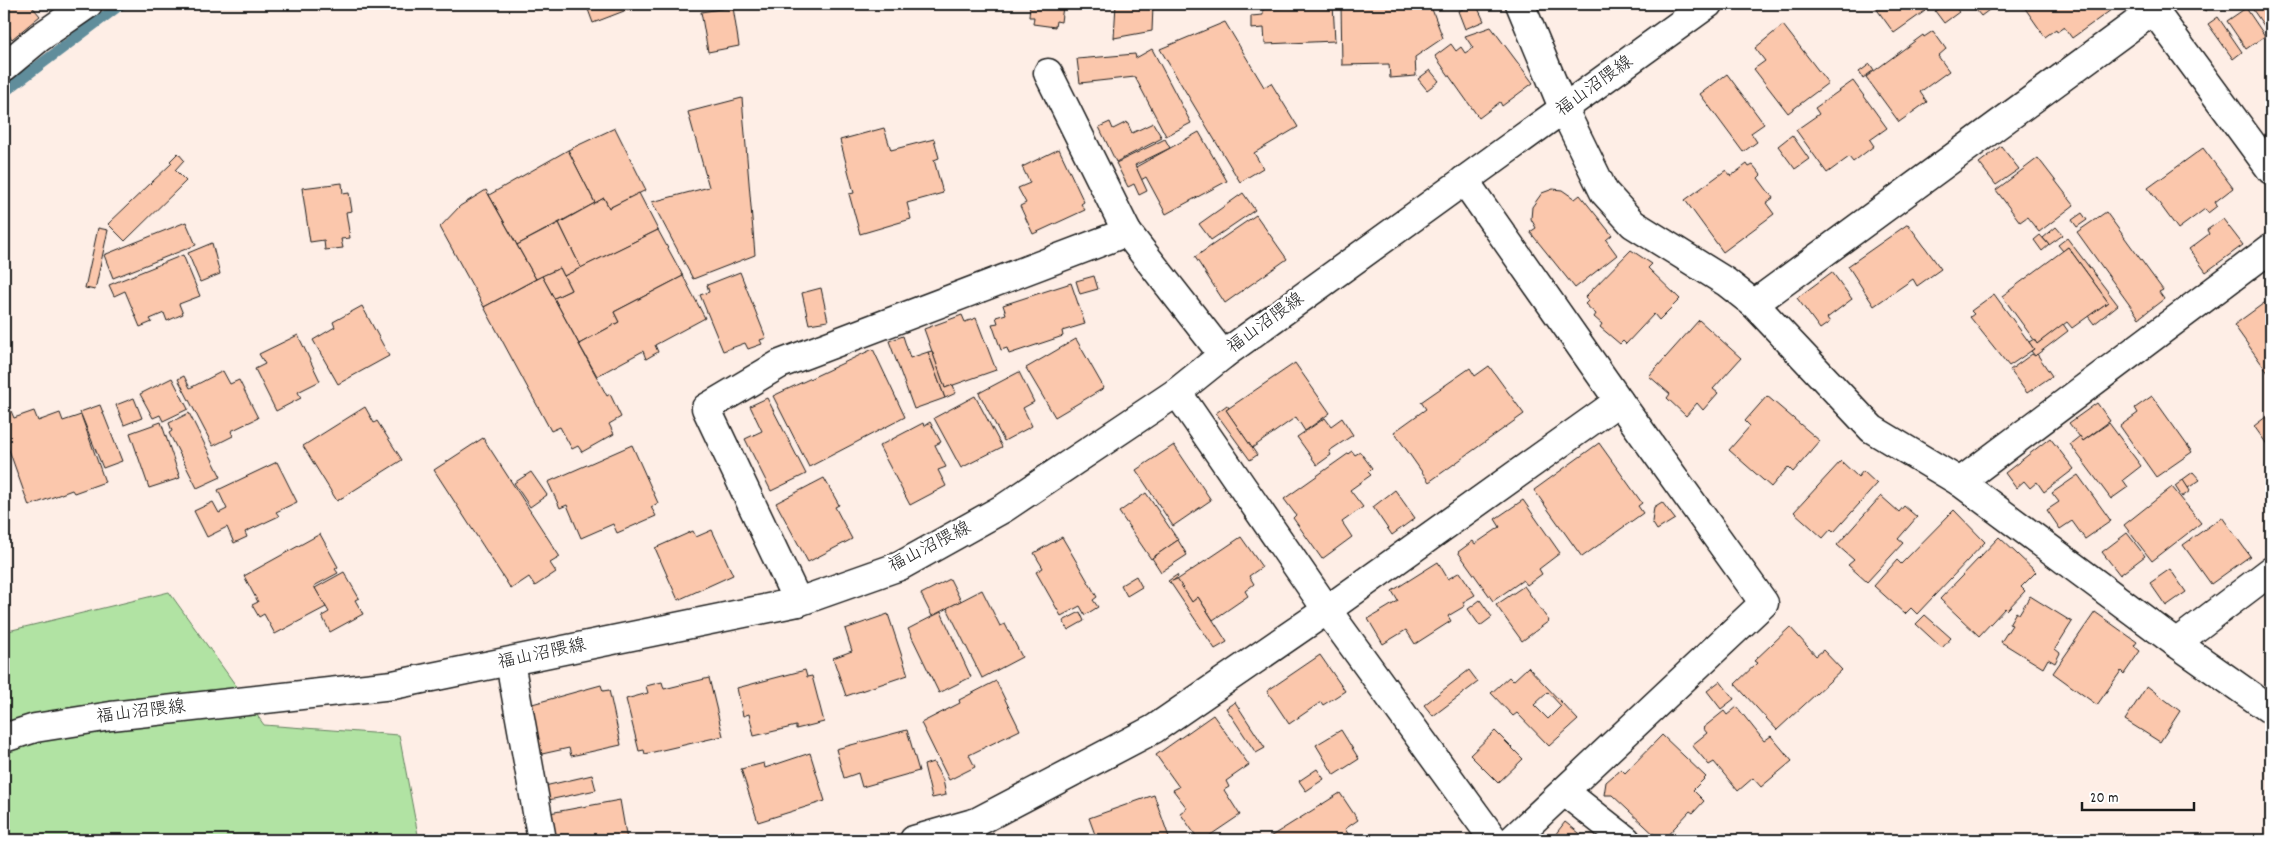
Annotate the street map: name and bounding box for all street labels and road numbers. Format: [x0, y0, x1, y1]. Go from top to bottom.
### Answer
street label: 福山沼隈線 [1551, 50, 1639, 124]
street label: 福山沼隈線 [1222, 287, 1310, 361]
street label: 福山沼隈線 [884, 516, 976, 580]
street label: 福山沼隈線 [495, 633, 589, 677]
street label: 福山沼隈線 [95, 695, 187, 731]

